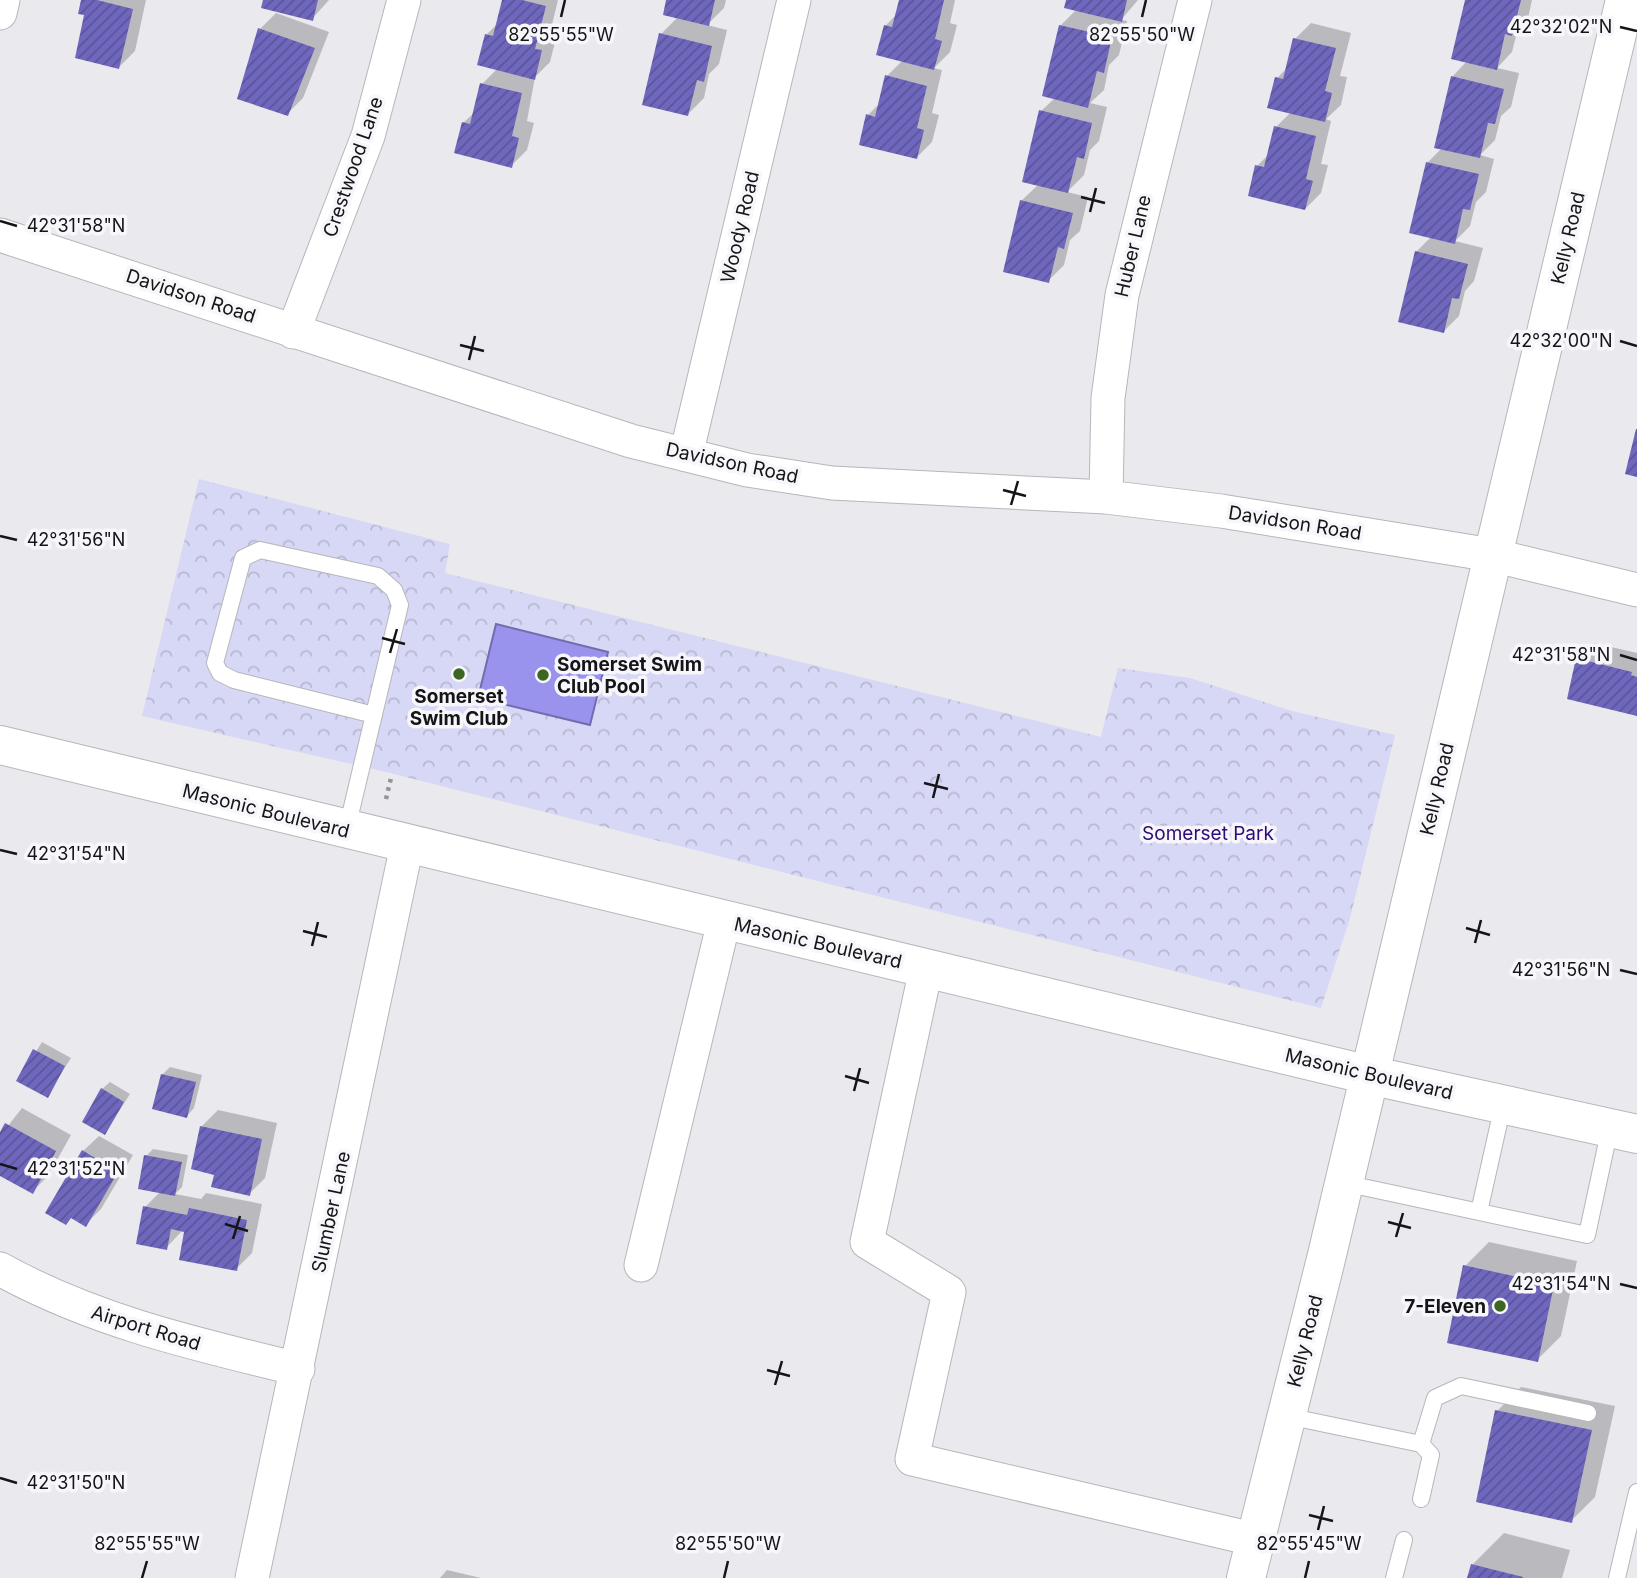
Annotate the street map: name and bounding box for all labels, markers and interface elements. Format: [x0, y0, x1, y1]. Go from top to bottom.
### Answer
text: 42°32'02"N [1510, 16, 1612, 37]
text: 82°55'55"W [508, 24, 614, 45]
text: 82°55'50"W [1089, 24, 1195, 45]
street label: Crestwood Lane [318, 94, 388, 240]
street label: Woody Road [716, 169, 764, 285]
street label: Kelly Road [1546, 189, 1590, 287]
street label: Huber Lane [1110, 193, 1156, 299]
text: 42°31'58"N [27, 215, 125, 236]
street label: Davidson Road [123, 264, 259, 328]
text: 42°32'00"N [1510, 330, 1612, 351]
street label: Davidson Road [664, 438, 800, 488]
street label: Davidson Road [1227, 501, 1363, 545]
text: 42°31'56"N [27, 529, 125, 550]
text: 42°31'58"N [1512, 644, 1610, 665]
place label: Somerset Swim Club Pool [557, 653, 702, 698]
marker: Somerset Swim Club [451, 666, 467, 682]
marker: Somerset Swim Club Pool [535, 667, 551, 683]
place label: Somerset Swim Club [410, 685, 508, 730]
street label: Kelly Road [1415, 740, 1459, 838]
street label: Masonic Boulevard [180, 779, 352, 843]
park label: Somerset Park [1142, 822, 1274, 845]
text: 42°31'54"N [26, 843, 126, 864]
street label: Masonic Boulevard [732, 913, 904, 973]
text: 42°31'56"N [1512, 959, 1610, 980]
street label: Masonic Boulevard [1283, 1044, 1455, 1104]
street label: Slumber Lane [307, 1149, 355, 1275]
text: 42°31'52"N [27, 1158, 125, 1179]
text: 42°31'54"N [1511, 1273, 1611, 1294]
street label: Kelly Road [1282, 1292, 1328, 1390]
place label: 7-Eleven [1404, 1295, 1486, 1318]
marker: 7-Eleven [1492, 1298, 1508, 1314]
street label: Airport Road [89, 1300, 203, 1356]
text: 42°31'50"N [27, 1472, 125, 1493]
text: 82°55'55"W [94, 1533, 200, 1554]
text: 82°55'50"W [675, 1533, 781, 1554]
text: 82°55'45"W [1256, 1533, 1362, 1554]

